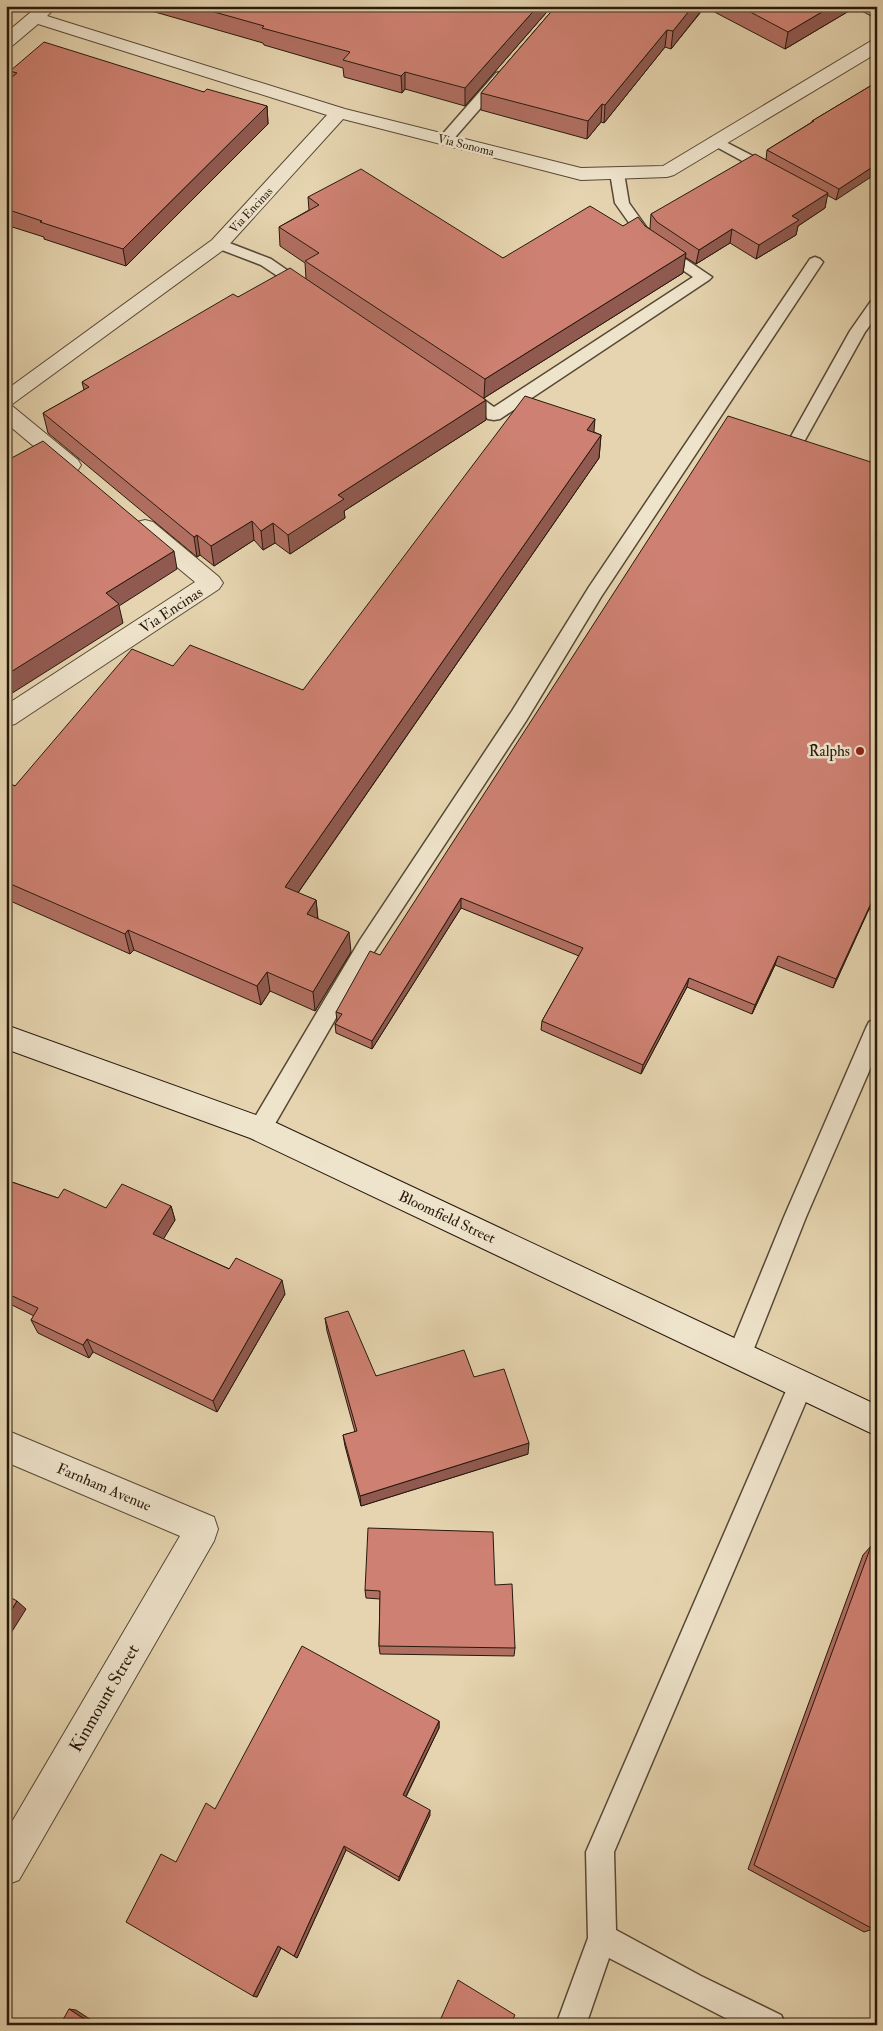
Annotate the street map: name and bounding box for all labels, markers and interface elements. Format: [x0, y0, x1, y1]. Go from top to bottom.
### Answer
street label: Via Sonoma [436, 131, 497, 160]
street label: Via Encinas [226, 184, 276, 236]
street label: Via Encinas [136, 583, 206, 638]
place label: Ralphs [809, 742, 850, 762]
marker: Ralphs [854, 745, 866, 757]
street label: Bloomfield Street [395, 1187, 498, 1248]
street label: Farnham Avenue [54, 1459, 154, 1516]
street label: Kinmount Street [64, 1640, 145, 1756]

